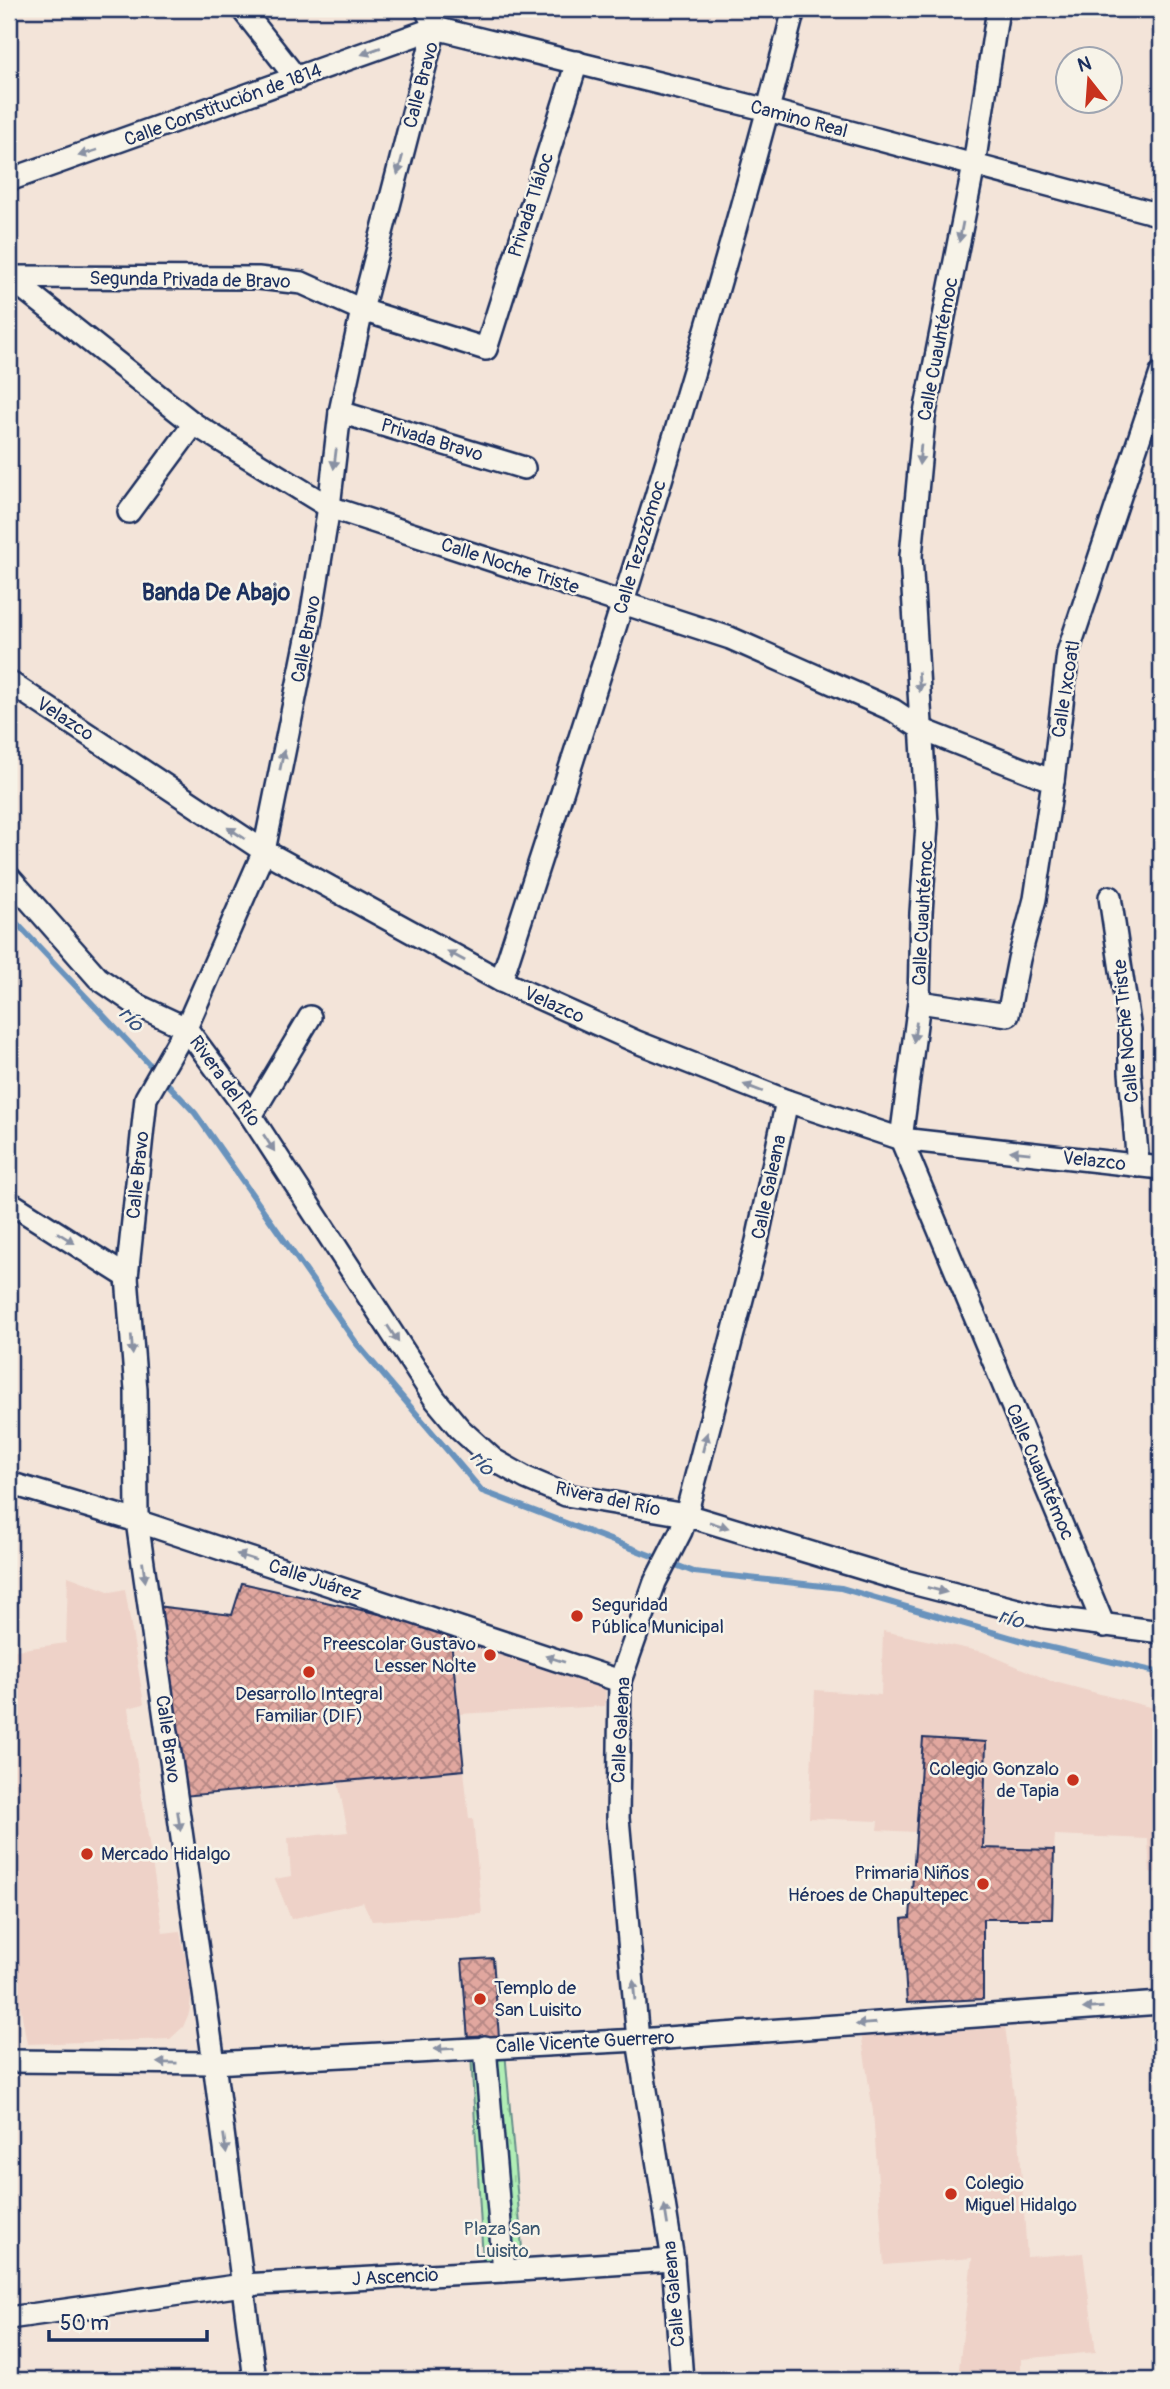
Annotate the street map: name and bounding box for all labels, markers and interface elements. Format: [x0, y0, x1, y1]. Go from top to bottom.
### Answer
street label: Calle Bravo [398, 39, 444, 131]
one-way arrow [361, 46, 382, 57]
north arrow [1054, 46, 1124, 116]
text: N [1075, 51, 1094, 78]
street label: Calle Constitución de 1814 [121, 58, 325, 152]
street label: Camino Real [748, 94, 850, 144]
one-way arrow [77, 148, 98, 159]
street label: Privada Tláloc [503, 149, 559, 260]
one-way arrow [394, 154, 405, 176]
one-way arrow [955, 221, 966, 243]
street label: Segunda Privada de Bravo [89, 266, 291, 294]
street label: Calle Cuauhtémoc [912, 275, 964, 423]
street label: Privada Bravo [378, 413, 486, 467]
one-way arrow [914, 445, 925, 467]
one-way arrow [329, 448, 340, 470]
street label: Calle Tezozómoc [608, 477, 672, 617]
street label: Calle Noche Triste [438, 532, 583, 600]
district label: Banda De Abajo [142, 578, 291, 607]
street label: Calle Bravo [286, 593, 326, 685]
street label: Calle Ixcoatl [1046, 639, 1086, 739]
one-way arrow [914, 671, 925, 693]
street label: Velazco [32, 692, 98, 746]
one-way arrow [277, 749, 288, 771]
one-way arrow [227, 826, 246, 839]
street label: Calle Cuauhtémoc [907, 839, 939, 986]
one-way arrow [446, 950, 466, 962]
street label: Calle Noche Triste [1108, 958, 1144, 1104]
street label: Velazco [520, 981, 588, 1029]
water label: río [113, 1001, 150, 1038]
one-way arrow [909, 1021, 920, 1043]
street label: Rivera del Río [184, 1031, 266, 1131]
one-way arrow [743, 1083, 764, 1094]
street label: Calle Bravo [121, 1130, 155, 1220]
street label: Calle Galeana [746, 1132, 792, 1241]
one-way arrow [262, 1134, 276, 1152]
street label: Velazco [1061, 1146, 1127, 1176]
one-way arrow [1009, 1147, 1031, 1158]
one-way arrow [57, 1232, 76, 1245]
one-way arrow [386, 1325, 400, 1343]
one-way arrow [127, 1334, 138, 1356]
street label: Calle Cuauhtémoc [1000, 1400, 1080, 1544]
one-way arrow [700, 1431, 711, 1453]
water label: río [464, 1445, 501, 1482]
street label: Rivera del Río [553, 1476, 663, 1522]
one-way arrow [709, 1521, 730, 1531]
one-way arrow [235, 1551, 256, 1562]
street label: Calle Juárez [265, 1554, 365, 1606]
one-way arrow [139, 1561, 150, 1583]
one-way arrow [927, 1585, 949, 1596]
place label: Seguridad Pública Municipal [591, 1593, 724, 1639]
water label: río [995, 1603, 1028, 1636]
marker: Seguridad Pública Municipal [569, 1608, 585, 1624]
place label: Preescolar Gustavo Lesser Nolte [322, 1632, 477, 1678]
marker: Preescolar Gustavo Lesser Nolte [482, 1647, 498, 1663]
one-way arrow [544, 1654, 565, 1664]
marker: Desarrollo Integral Familiar (DIF) [301, 1664, 317, 1680]
street label: Calle Galeana [606, 1676, 636, 1784]
place label: Desarrollo Integral Familiar (DIF) [235, 1682, 383, 1728]
street label: Calle Bravo [150, 1694, 186, 1784]
place label: Colegio Gonzalo de Tapia [929, 1757, 1059, 1803]
marker: Colegio Gonzalo de Tapia [1065, 1772, 1081, 1788]
one-way arrow [174, 1810, 185, 1832]
place label: Mercado Hidalgo [101, 1842, 230, 1866]
marker: Mercado Hidalgo [79, 1846, 95, 1862]
place label: Primaria Niños Héroes de Chapultepec [788, 1861, 970, 1907]
marker: Primaria Niños Héroes de Chapultepec [975, 1876, 991, 1892]
place label: Templo de San Luisito [494, 1976, 582, 2022]
one-way arrow [628, 1979, 639, 2001]
marker: Templo de San Luisito [472, 1991, 488, 2007]
one-way arrow [1082, 2003, 1104, 2014]
one-way arrow [855, 2019, 877, 2030]
street label: Calle Vicente Guerrero [495, 2025, 675, 2059]
one-way arrow [432, 2044, 454, 2055]
one-way arrow [156, 2057, 178, 2068]
one-way arrow [219, 2133, 230, 2155]
place label: Colegio Miguel Hidalgo [965, 2171, 1077, 2217]
marker: Colegio Miguel Hidalgo [943, 2186, 959, 2202]
one-way arrow [660, 2204, 671, 2226]
park label: Plaza San Luisito [464, 2217, 540, 2263]
street label: Calle Galeana [657, 2240, 691, 2348]
street label: J Ascencio [351, 2263, 439, 2291]
scale bar [49, 2298, 206, 2342]
text: 50 m [60, 2310, 109, 2337]

